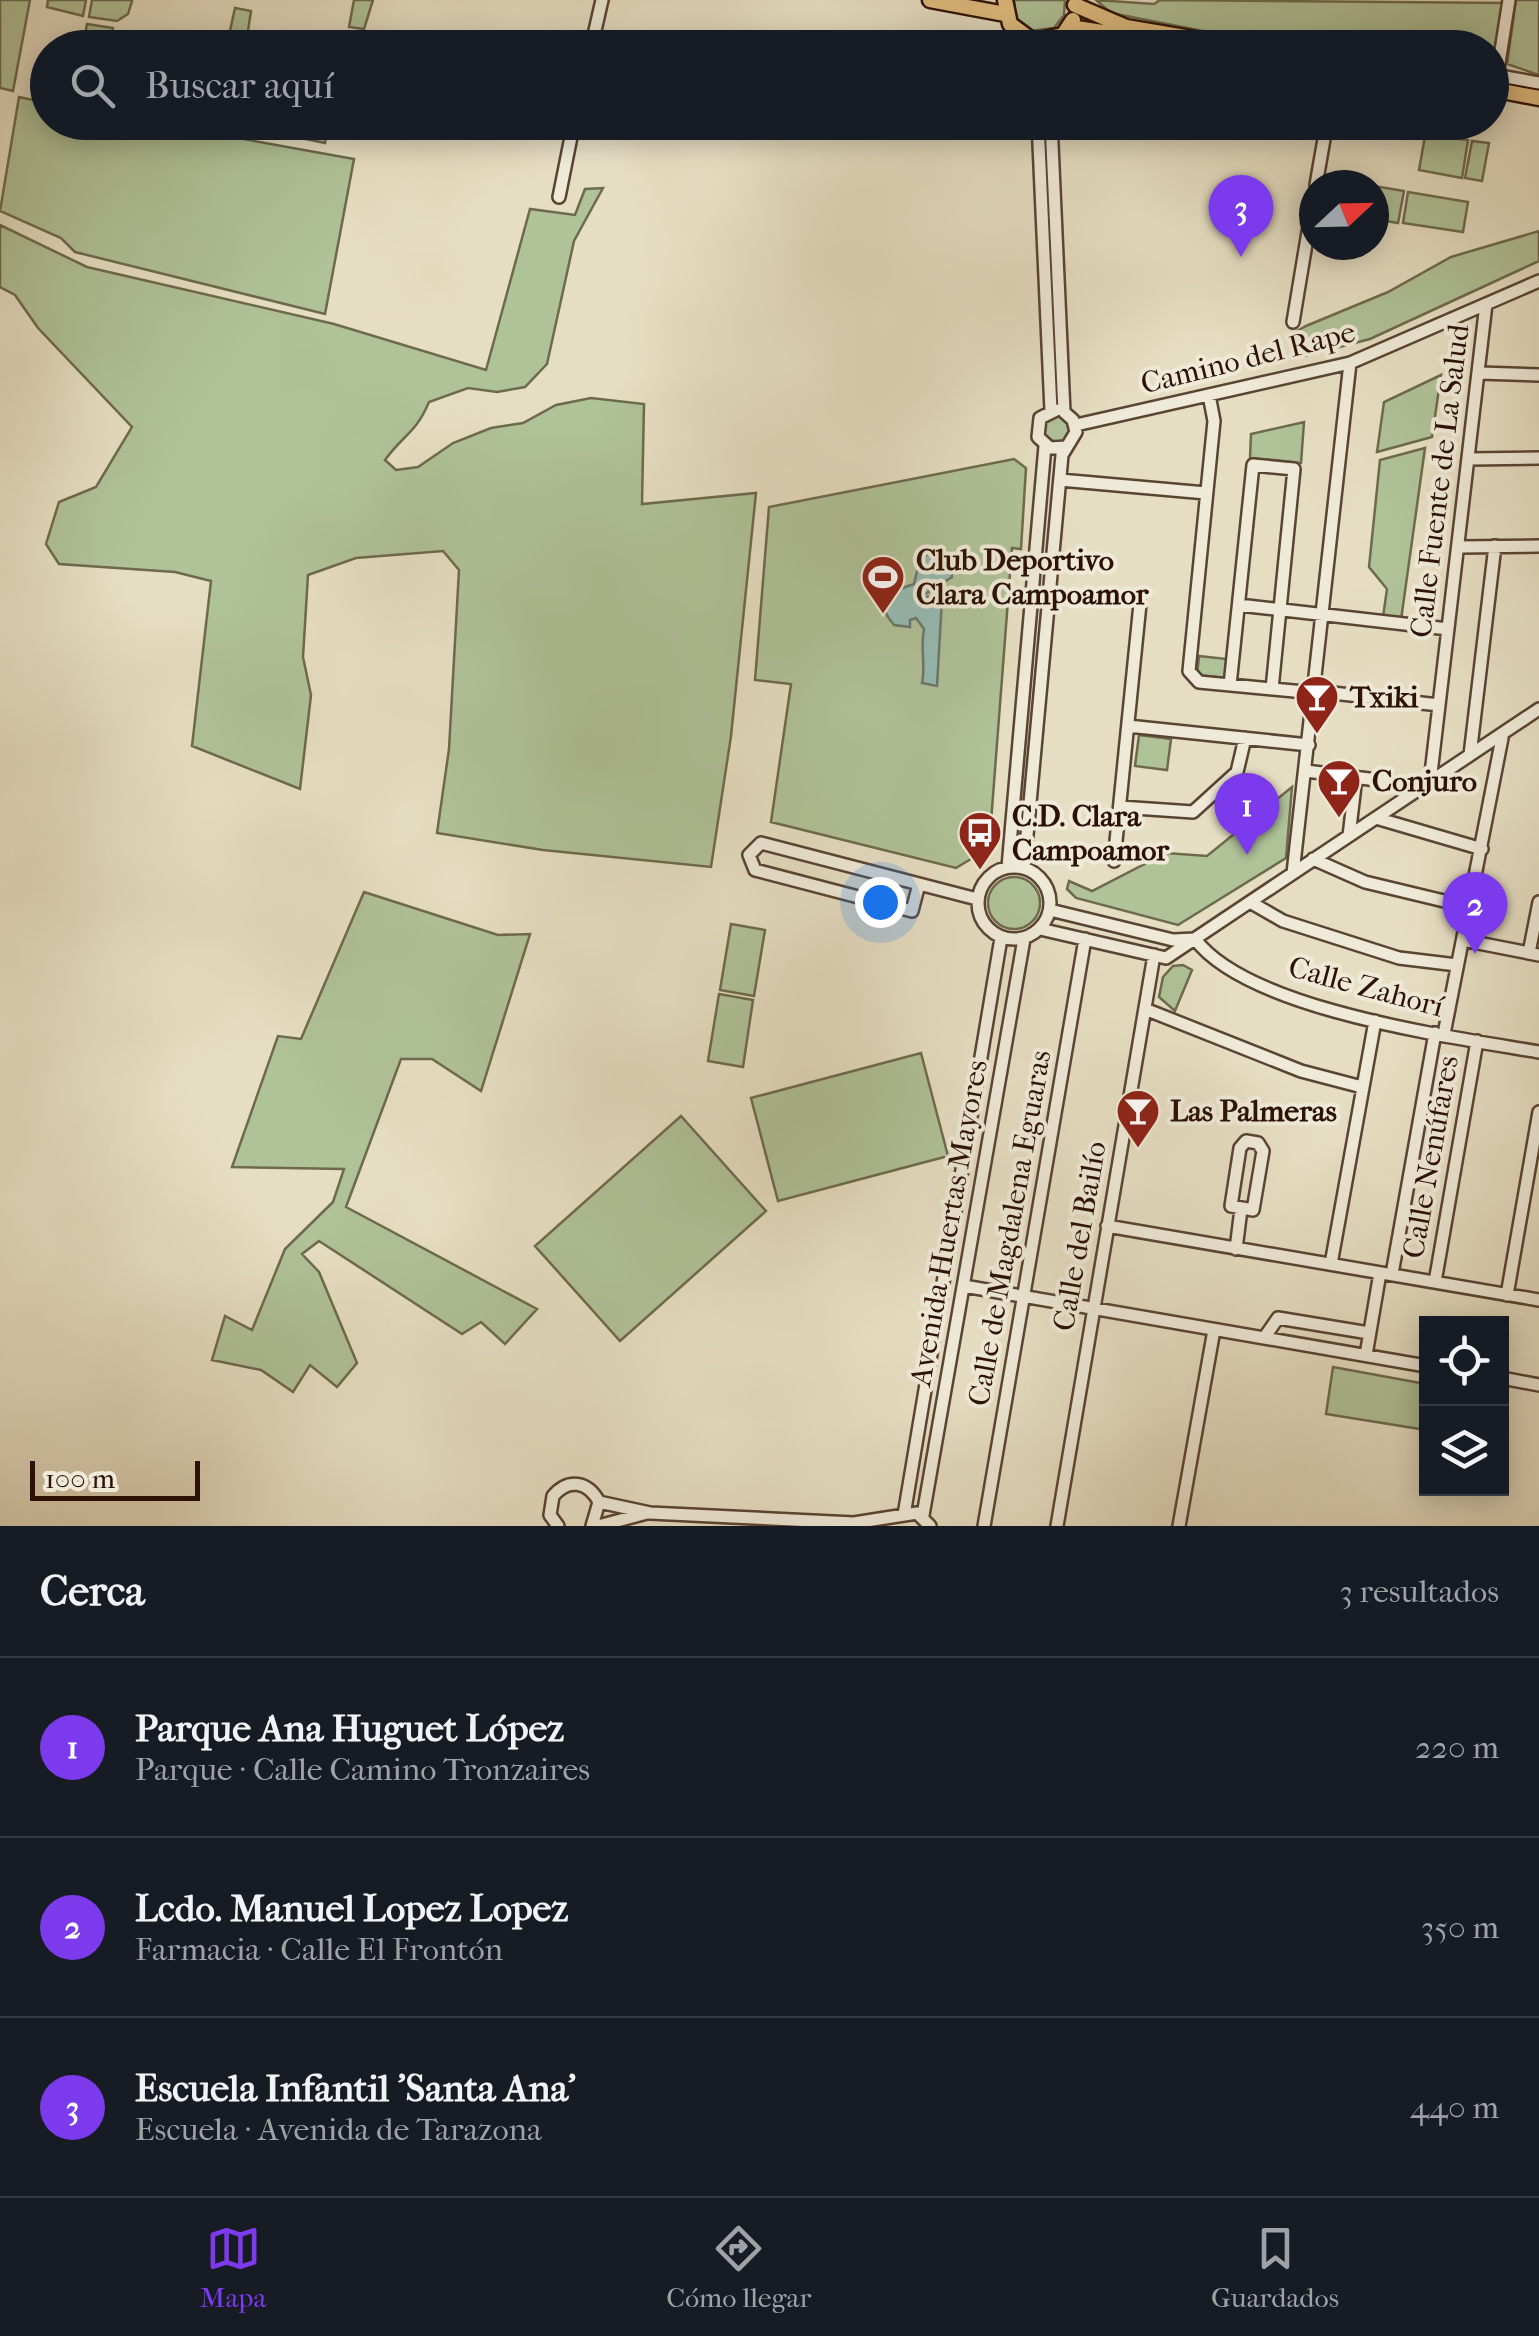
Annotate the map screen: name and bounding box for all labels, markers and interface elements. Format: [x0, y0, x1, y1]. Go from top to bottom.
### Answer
search box [30, 30, 1509, 140]
icon: search [65, 58, 120, 113]
text: Buscar aquí [145, 63, 334, 108]
north arrow [1299, 170, 1389, 260]
pin: 3 [1208, 174, 1274, 257]
street label: Camino del Rape [1137, 314, 1359, 402]
street label: Calle Fuente de La Salud [1403, 322, 1477, 640]
place label: Club Deportivo Clara Campoamor [916, 543, 1150, 612]
sports icon: Club Deportivo Clara Campoamor [860, 554, 906, 615]
bar icon: Txiki [1294, 674, 1340, 735]
place label: Txiki [1349, 680, 1418, 715]
bar icon: Conjuro [1316, 758, 1362, 819]
place label: Conjuro [1372, 764, 1477, 799]
pin: 1 [1214, 772, 1280, 855]
place label: C.D. Clara Campoamor [1012, 799, 1170, 868]
bus stop icon: C.D. Clara Campoamor [957, 810, 1003, 871]
pin: 2 [1442, 872, 1508, 954]
your location [855, 877, 906, 928]
street label: Calle Zahorí [1285, 949, 1449, 1025]
street label: Calle de Magdalena Eguaras [961, 1047, 1059, 1409]
street label: Calle Nenúfares [1396, 1053, 1466, 1261]
street label: Avenida Huertas Mayores [903, 1057, 995, 1390]
bar icon: Las Palmeras [1115, 1088, 1161, 1149]
place label: Las Palmeras [1170, 1094, 1337, 1129]
street label: Calle del Bailío [1046, 1138, 1114, 1334]
map controls [1419, 1316, 1509, 1496]
button: locate [1419, 1316, 1509, 1406]
button: layers [1419, 1406, 1509, 1496]
scale bar [30, 1456, 200, 1500]
text: 100 m [45, 1462, 115, 1495]
text: Cerca [40, 1567, 145, 1616]
text: 3 resultados [1340, 1573, 1499, 1610]
text: Parque Ana Huguet López [135, 1706, 564, 1751]
text: 1 [67, 1729, 78, 1766]
text: 220 m [1415, 1729, 1499, 1766]
text: Parque · Calle Camino Tronzaires [135, 1751, 590, 1788]
text: Lcdo. Manuel Lopez Lopez [135, 1886, 568, 1931]
text: 2 [64, 1909, 81, 1946]
text: 350 m [1421, 1909, 1499, 1946]
text: Farmacia · Calle El Frontón [135, 1931, 503, 1968]
text: Escuela Infantil 'Santa Ana' [135, 2066, 576, 2111]
text: 3 [66, 2089, 79, 2126]
text: 440 m [1410, 2089, 1499, 2126]
text: Escuela · Avenida de Tarazona [135, 2111, 542, 2148]
tab: Mapa [200, 2221, 267, 2314]
tab: Cómo llegar [666, 2221, 811, 2314]
tab: Guardados [1211, 2221, 1339, 2314]

